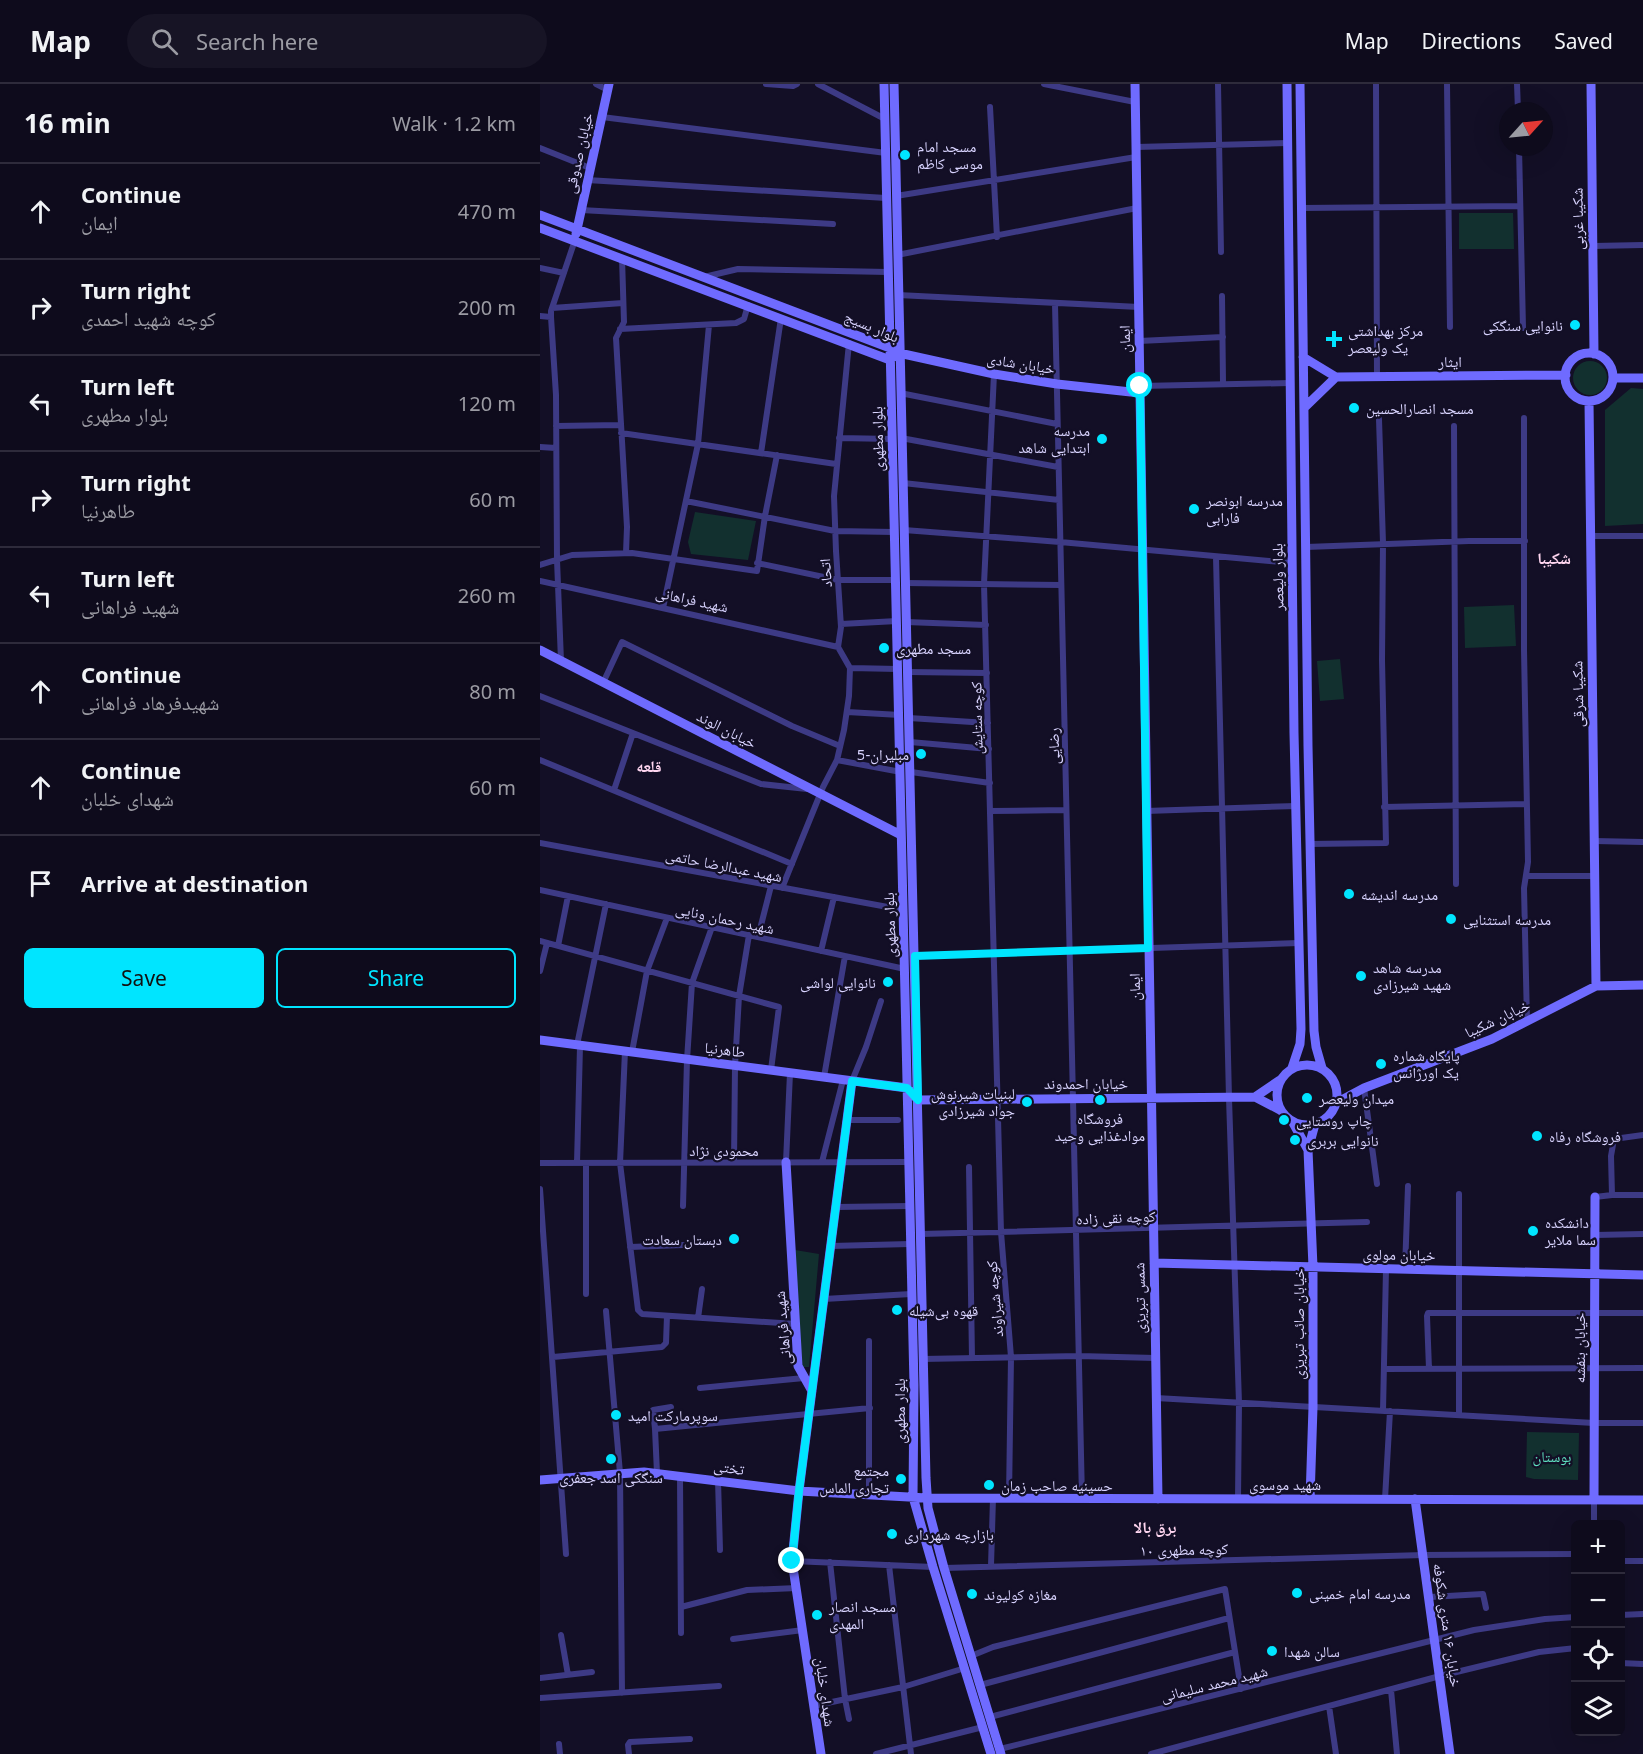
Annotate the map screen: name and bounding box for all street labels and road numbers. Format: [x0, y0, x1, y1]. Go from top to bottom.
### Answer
street label: خیابان صدوقی [559, 110, 598, 195]
street label: شکیبا غربی [1566, 188, 1589, 250]
street label: بلوار بسیج [841, 306, 902, 347]
street label: ایمان [1114, 325, 1135, 353]
street label: خیابان شادی [985, 348, 1057, 379]
street label: ایثار [1437, 351, 1462, 371]
street label: بلوار مطهری [866, 406, 889, 472]
street label: بلوار ولیعصر [1266, 543, 1288, 612]
street label: اتحاد [814, 558, 836, 588]
street label: شهید فراهانی [654, 582, 730, 617]
street label: شکیبا شرقی [1566, 660, 1589, 728]
street label: کوچه ستایش [965, 681, 988, 755]
street label: خیابان الوند [693, 705, 761, 754]
street label: رضایی [1043, 727, 1064, 765]
street label: شهید عبدالرضا حاتمی [664, 844, 784, 887]
street label: بلوار مطهری [878, 892, 901, 958]
street label: شهید رحمان ونایی [674, 898, 776, 939]
street label: ایمان [1124, 973, 1145, 1001]
street label: خیابان شکیبا [1461, 994, 1534, 1043]
street label: طاهرنیا [704, 1037, 747, 1061]
street label: خیابان احمدوند [1044, 1073, 1128, 1094]
street label: محمودی نژاد [689, 1140, 759, 1161]
street label: کوچه نقی زاده [1076, 1206, 1156, 1229]
street label: خیابان مولوی [1362, 1243, 1436, 1266]
street label: کوچه شیراوند [981, 1260, 1007, 1338]
street label: شمس تبریزی [1128, 1262, 1151, 1334]
street label: خیابان صائب تبریزی [1288, 1268, 1309, 1380]
street label: شهید فراهانی [769, 1290, 796, 1366]
street label: خیابان بنفشه [1569, 1312, 1590, 1383]
street label: بلوار مطهری [889, 1378, 910, 1444]
street label: تختی [712, 1455, 746, 1480]
street label: شهید موسوی [1249, 1474, 1321, 1495]
street label: کوچه مطهری ۱۰ [1140, 1538, 1228, 1561]
street label: خیابان ۱۶ متری شکوفه [1428, 1562, 1467, 1689]
street label: شهدای خلبان [810, 1656, 841, 1728]
street label: شهید محمد سلیمانی [1159, 1660, 1270, 1707]

